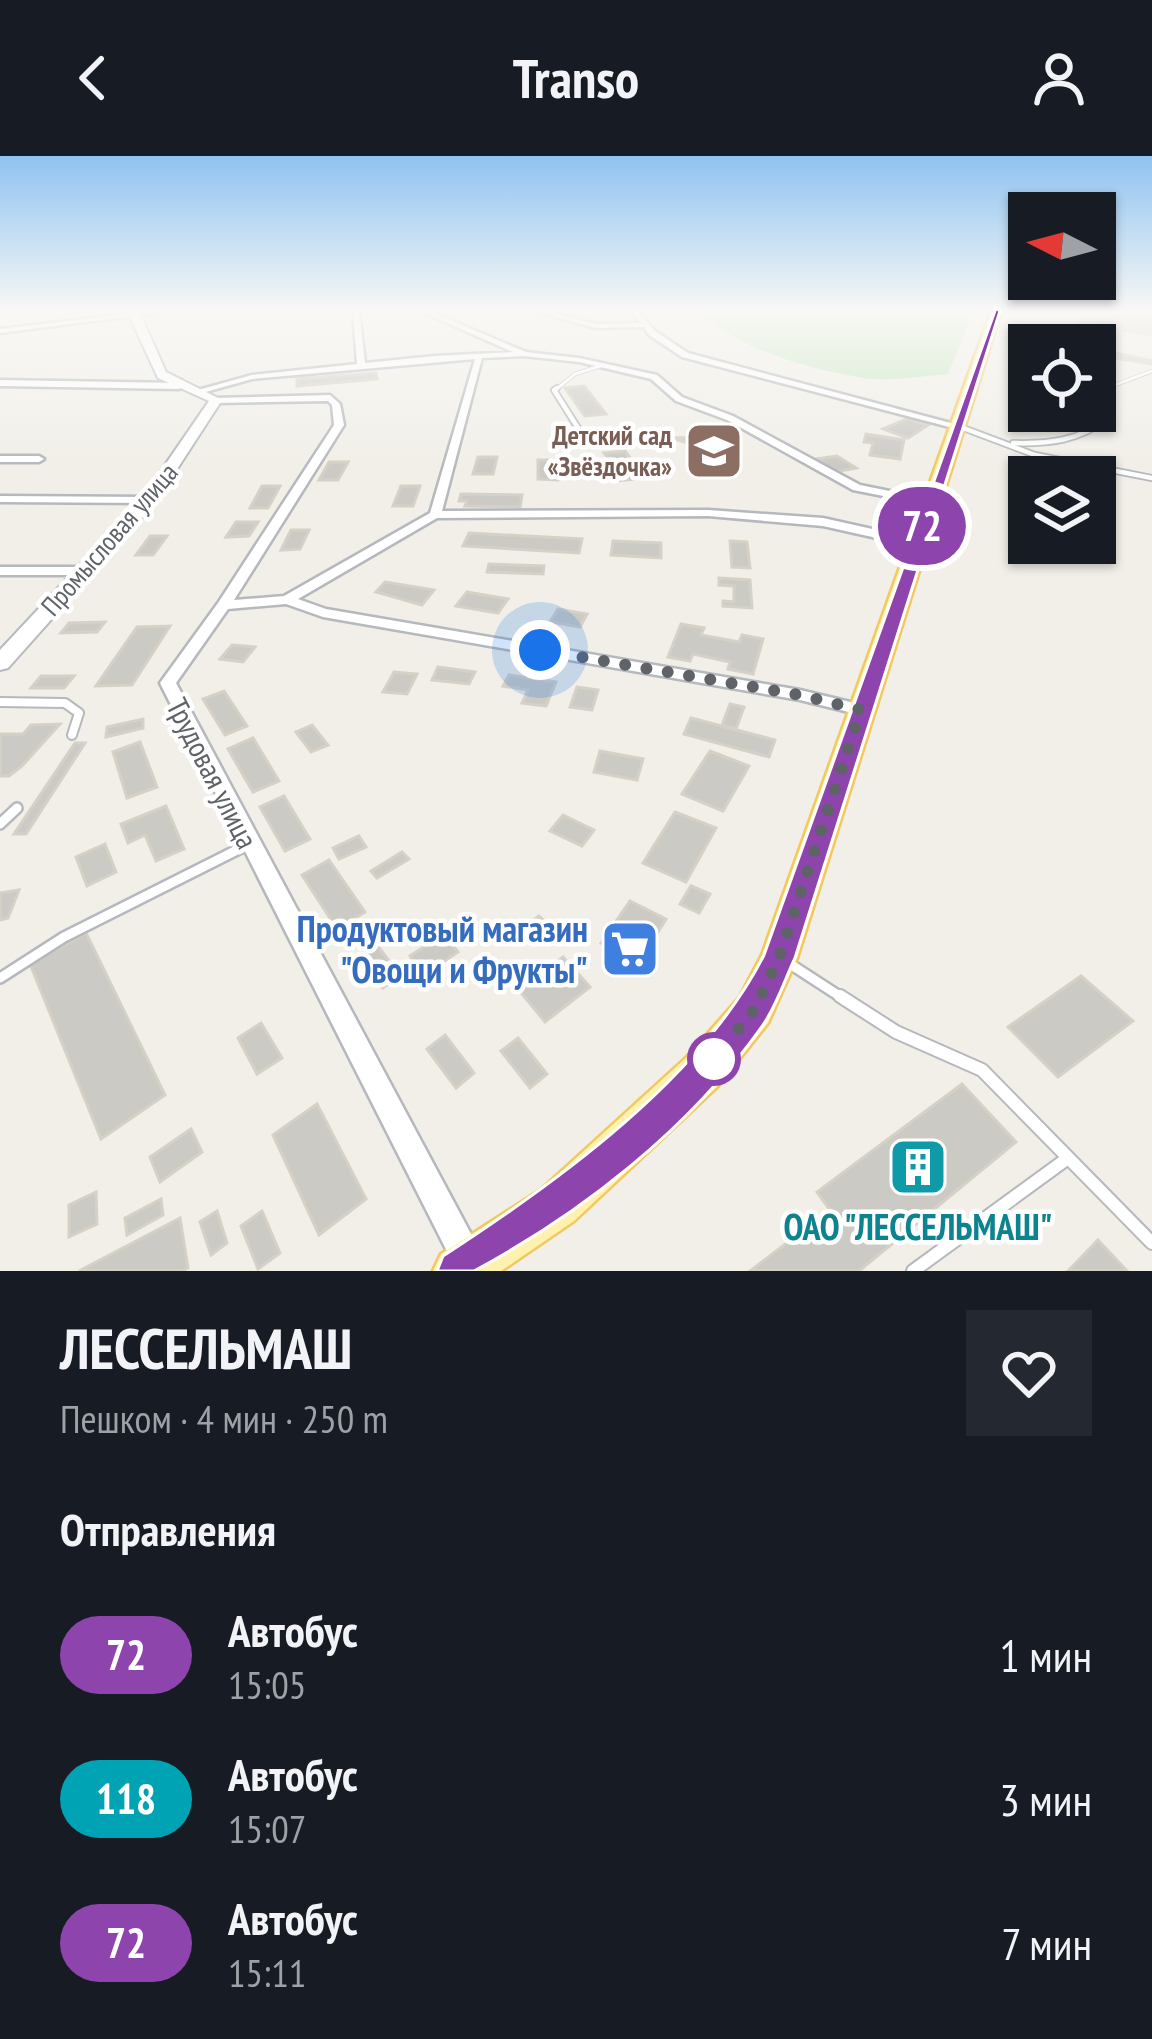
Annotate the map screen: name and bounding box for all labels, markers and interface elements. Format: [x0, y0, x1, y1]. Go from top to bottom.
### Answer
text: Transo [513, 43, 639, 113]
icon: back [60, 45, 126, 111]
icon: person [1026, 45, 1092, 111]
north arrow [1008, 192, 1116, 300]
map controls [1008, 192, 1116, 564]
button: locate [1008, 324, 1116, 432]
place label: Детский сад «Звёздочка» [548, 418, 672, 483]
school or university icon: Детский сад «Звёздочка» [683, 420, 745, 482]
street label: Промысловая улица [33, 456, 185, 622]
button: layers [1008, 456, 1116, 564]
line badge: 72 [868, 487, 976, 565]
text: 72 [902, 498, 942, 553]
your location [510, 620, 570, 680]
street label: Трудовая улица [158, 691, 268, 855]
place label: Продуктовый магазин "Овощи и Фрукты" [297, 905, 588, 993]
supermarket icon: Продуктовый магазин "Овощи и Фрукты" [599, 918, 661, 980]
unlabelled marker [689, 1034, 739, 1084]
building icon: ОАО "ЛЕССЕЛЬМАШ" [887, 1136, 949, 1198]
place label: ОАО "ЛЕССЕЛЬМАШ" [784, 1203, 1052, 1250]
button: heart [966, 1310, 1092, 1436]
text: ЛЕССЕЛЬМАШ [60, 1311, 352, 1385]
text: Пешком · 4 мин · 250 m [60, 1393, 388, 1444]
text: Отправления [60, 1500, 276, 1558]
text: Автобус [228, 1601, 358, 1659]
text: 1 мин [999, 1626, 1092, 1684]
text: 72 [106, 1627, 146, 1682]
text: 15:05 [228, 1659, 306, 1710]
text: Автобус [228, 1745, 358, 1803]
text: 3 мин [999, 1770, 1092, 1828]
text: 118 [96, 1771, 156, 1826]
text: 15:07 [228, 1803, 306, 1854]
text: Автобус [228, 1889, 358, 1947]
text: 7 мин [1001, 1914, 1092, 1972]
text: 72 [106, 1915, 146, 1970]
text: 15:11 [228, 1947, 306, 1998]

